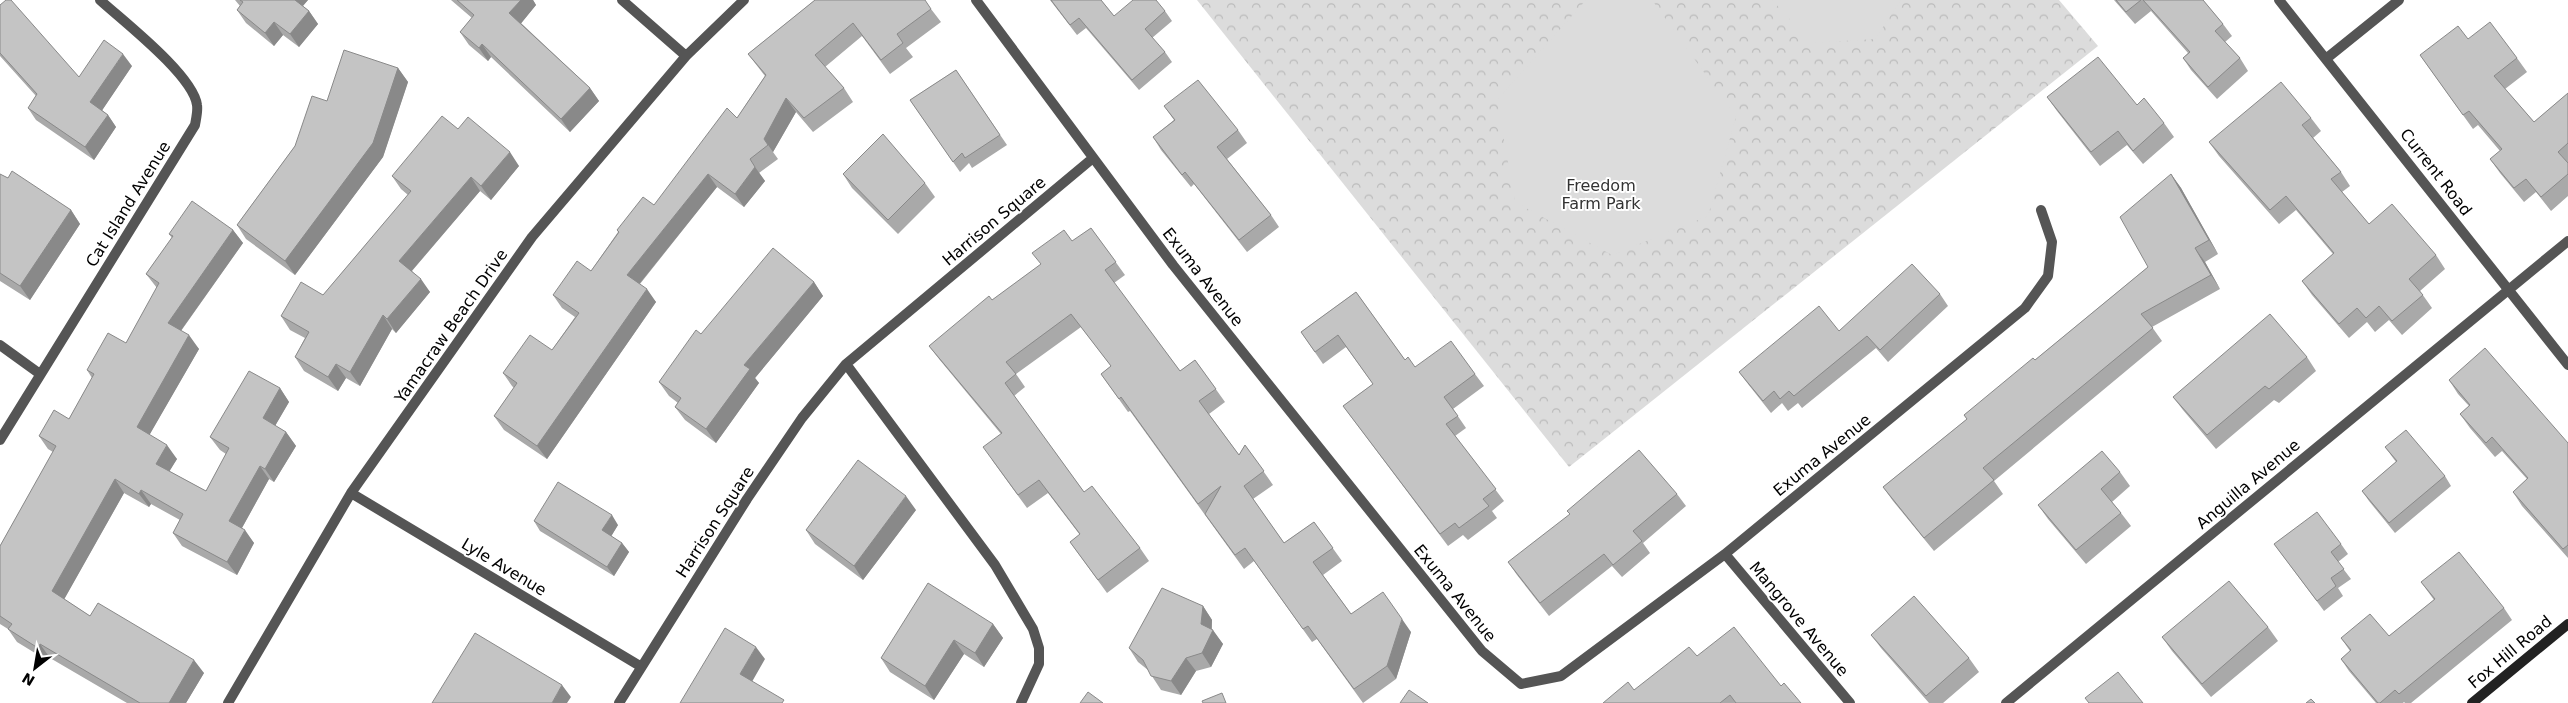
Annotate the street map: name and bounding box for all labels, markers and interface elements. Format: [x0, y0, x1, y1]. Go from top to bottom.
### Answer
street label: Current Road [2396, 125, 2476, 219]
street label: Cat Island Avenue [82, 138, 174, 270]
street label: Harrison Square [939, 172, 1049, 270]
park label: Freedom Farm Park [1561, 176, 1641, 213]
street label: Exuma Avenue [1159, 224, 1247, 330]
street label: Yamacraw Beach Drive [390, 245, 511, 407]
street label: Exuma Avenue [1770, 410, 1874, 500]
street label: Anguilla Avenue [2192, 435, 2304, 533]
street label: Harrison Square [672, 463, 758, 581]
street label: Lyle Avenue [458, 534, 550, 600]
street label: Exuma Avenue [1410, 541, 1500, 645]
street label: Mangrove Avenue [1746, 558, 1852, 680]
street label: Fox Hill Road [2464, 612, 2556, 692]
north arrow [10, 643, 60, 693]
text: N [19, 669, 37, 689]

